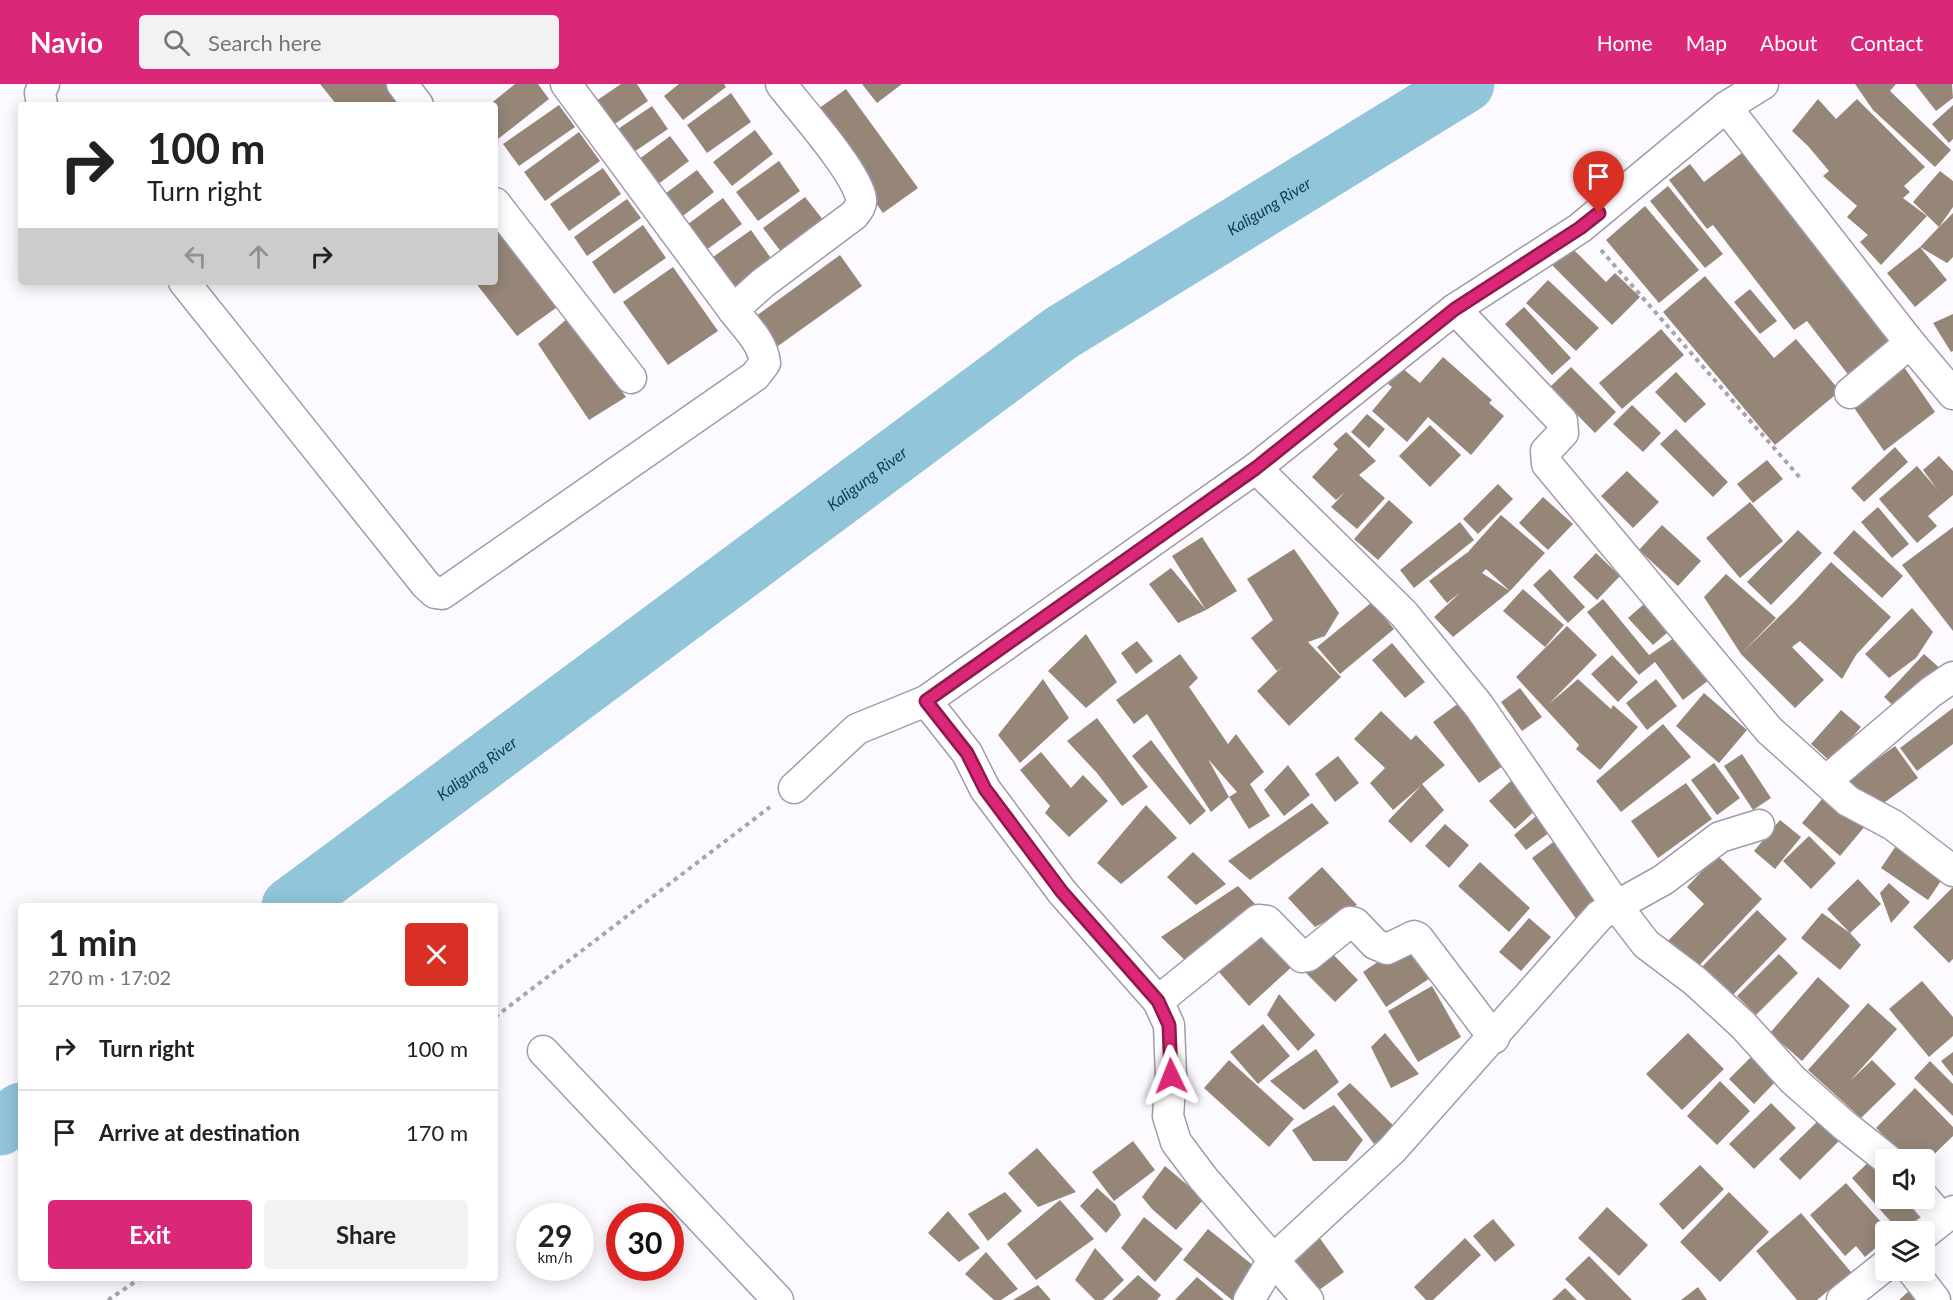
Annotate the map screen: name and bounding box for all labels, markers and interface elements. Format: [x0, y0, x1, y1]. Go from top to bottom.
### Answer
search box [139, 15, 559, 69]
text: Navio [30, 25, 103, 59]
icon: search [160, 26, 193, 59]
text: Search here [208, 29, 322, 56]
text: Home [1597, 30, 1653, 55]
text: Map [1686, 30, 1727, 55]
text: About [1760, 30, 1817, 55]
text: Contact [1850, 30, 1923, 55]
text: 100 m [147, 123, 265, 173]
icon: right [48, 126, 126, 204]
pin [1573, 151, 1624, 213]
icon: arrive [1582, 160, 1615, 193]
water label: Kaligung River [1223, 172, 1314, 238]
text: Turn right [147, 174, 262, 207]
icon: left [179, 240, 212, 273]
icon: ahead [242, 240, 275, 273]
icon: right [305, 240, 338, 273]
water label: Kaligung River [823, 442, 910, 514]
water label: Kaligung River [433, 731, 520, 803]
text: 1 min [48, 920, 137, 964]
button: close [405, 923, 468, 986]
text: 270 m · 17:02 [48, 965, 171, 989]
icon: right [48, 1032, 81, 1065]
text: Turn right [99, 1035, 194, 1062]
text: 100 m [406, 1035, 468, 1062]
position arrow [1139, 1044, 1203, 1108]
icon: arrive [48, 1116, 81, 1149]
text: Arrive at destination [99, 1119, 300, 1146]
text: 170 m [406, 1119, 468, 1146]
map controls [1875, 1149, 1935, 1281]
button: sound [1875, 1149, 1935, 1209]
button: Exit [48, 1200, 252, 1269]
button: Share [264, 1200, 468, 1269]
speed limit sign: 30 [606, 1203, 684, 1281]
text: 29 [538, 1217, 572, 1253]
button: layers [1875, 1221, 1935, 1281]
text: km/h [537, 1248, 573, 1266]

